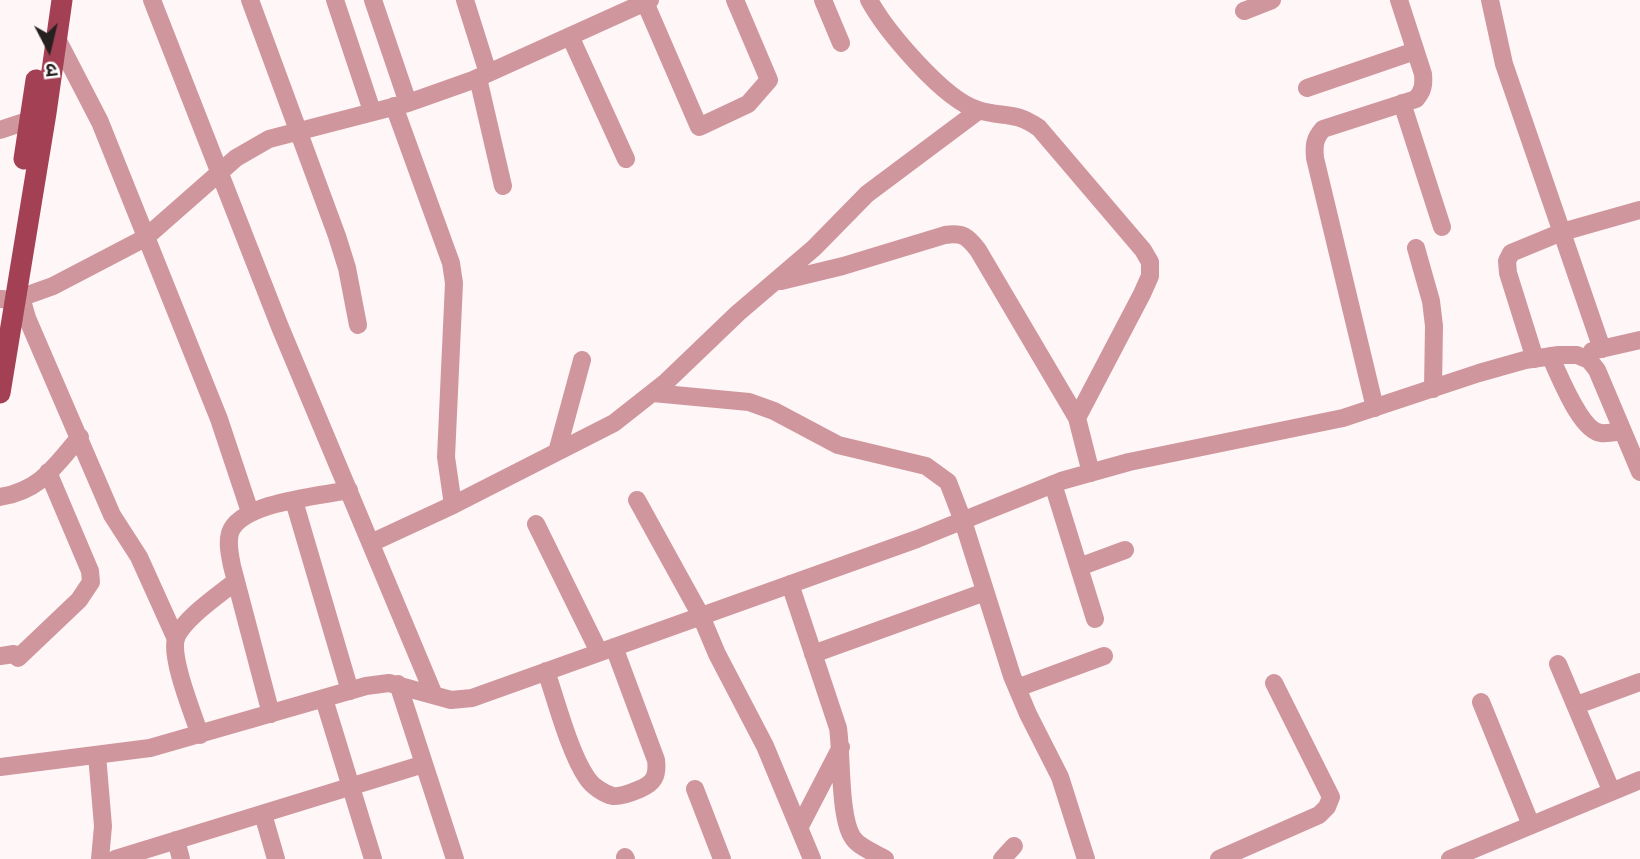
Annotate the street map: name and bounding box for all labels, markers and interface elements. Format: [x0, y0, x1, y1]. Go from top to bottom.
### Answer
north arrow [14, 14, 84, 84]
text: उ [45, 58, 59, 82]

